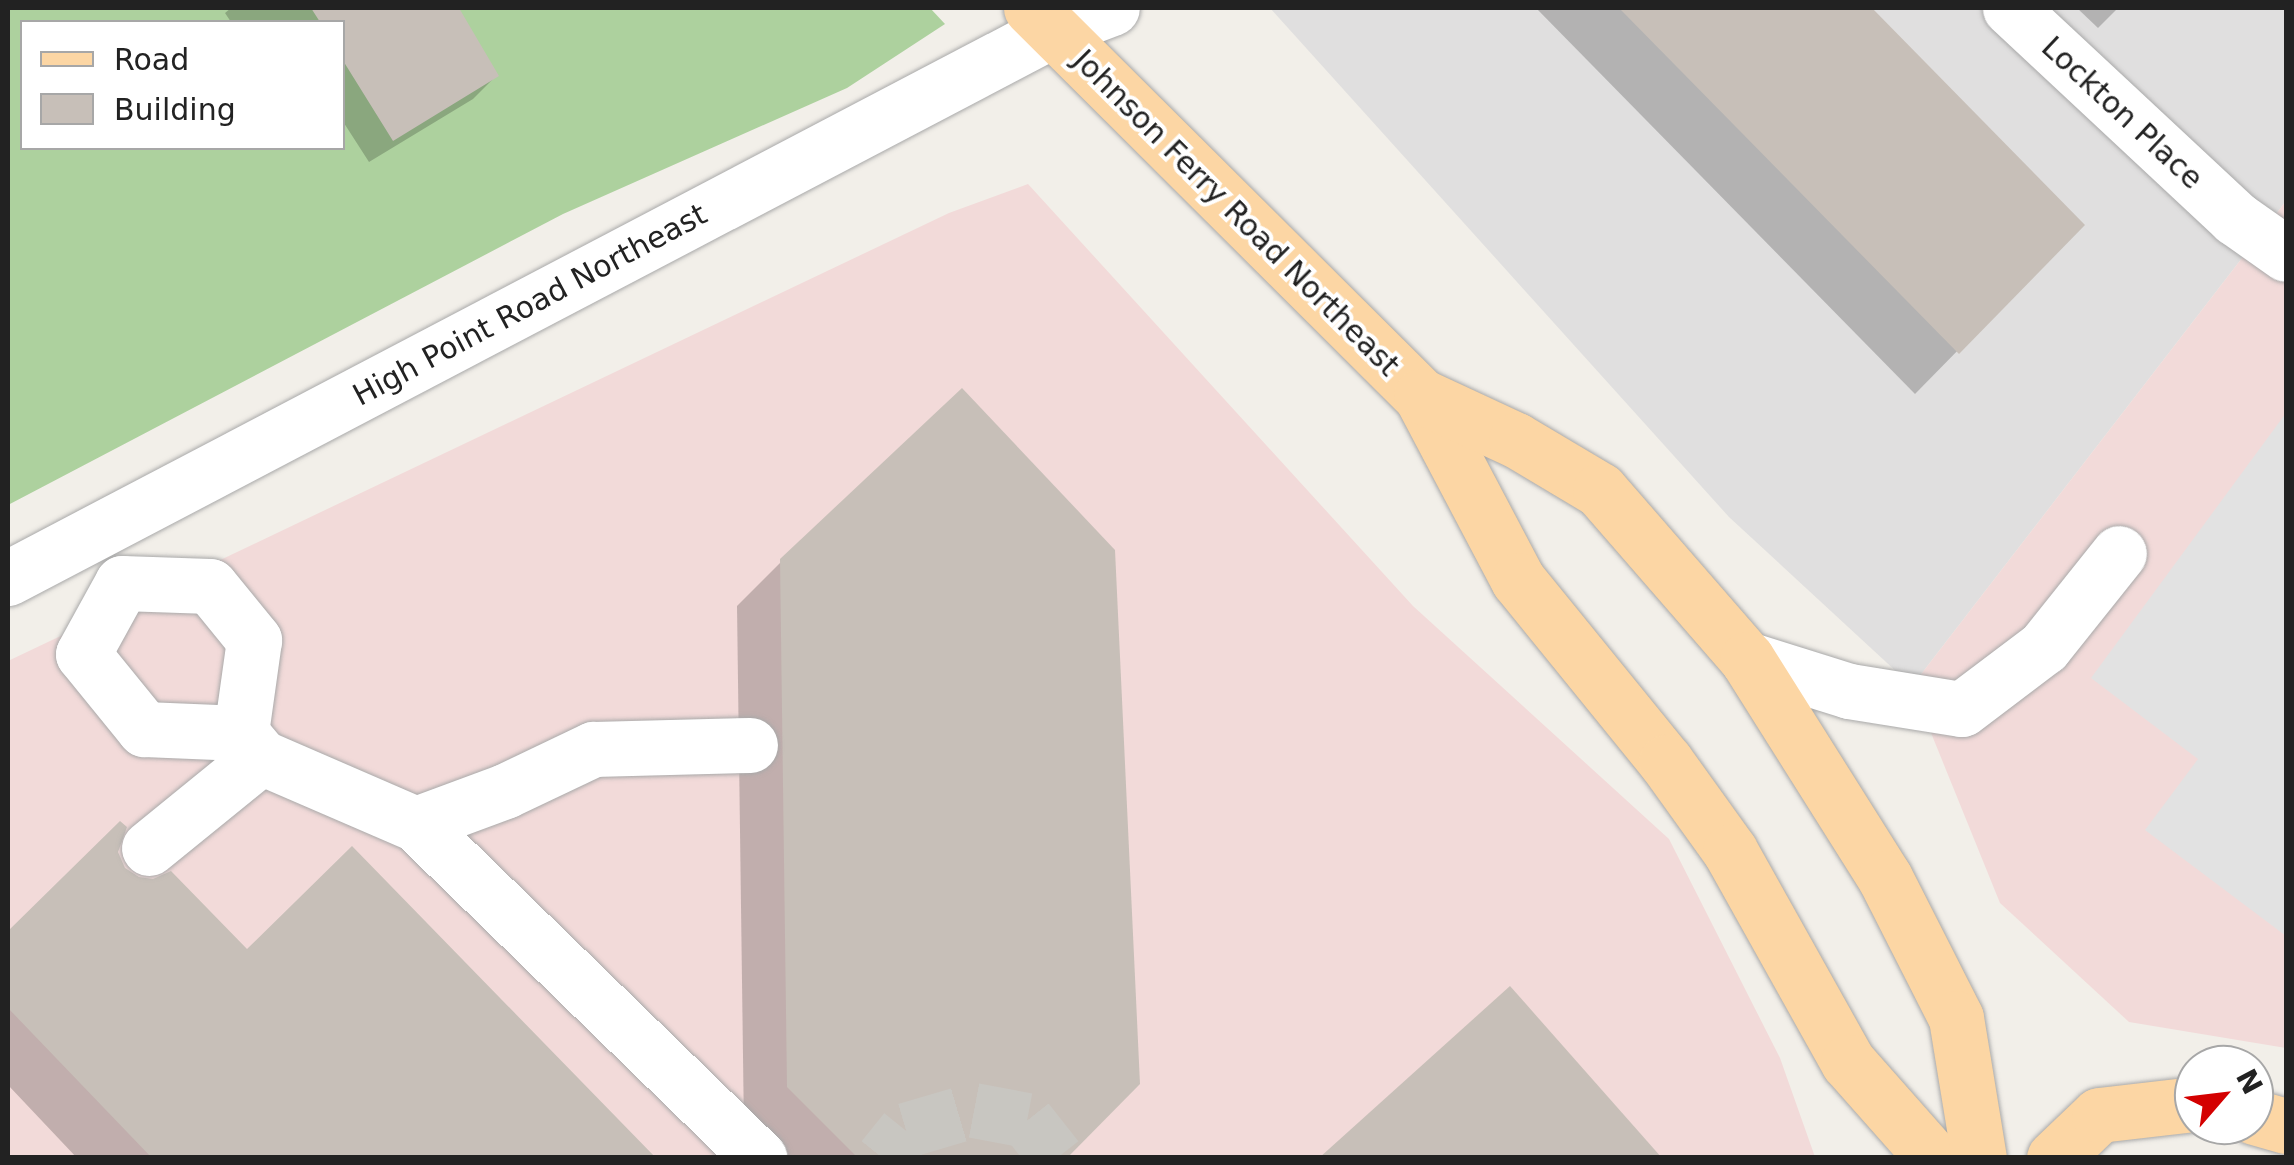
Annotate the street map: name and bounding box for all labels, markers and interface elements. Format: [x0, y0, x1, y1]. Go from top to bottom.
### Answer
legend [20, 20, 345, 150]
street label: Lockton Place [2034, 29, 2210, 197]
text: Road [114, 42, 189, 77]
street label: Johnson Ferry Road Northeast [1066, 43, 1406, 383]
text: Building [114, 92, 236, 127]
street label: High Point Road Northeast [347, 196, 713, 414]
north arrow [2174, 1045, 2274, 1145]
text: N [2229, 1064, 2269, 1100]

